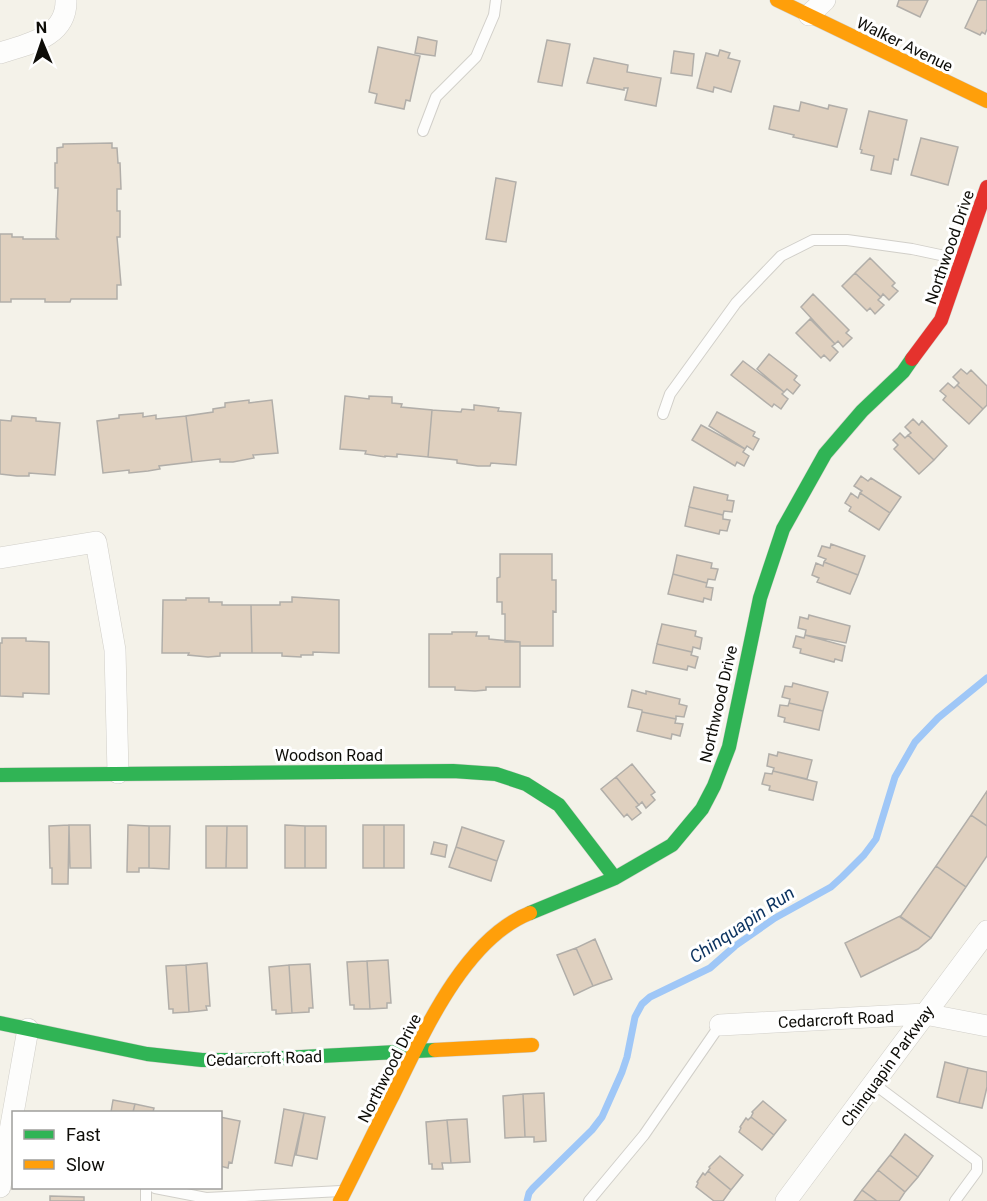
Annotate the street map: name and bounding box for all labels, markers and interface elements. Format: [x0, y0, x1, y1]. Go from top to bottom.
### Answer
north arrow [12, 12, 72, 72]
street label: Walker Avenue [854, 13, 956, 76]
text: N [36, 18, 47, 37]
street label: Northwood Drive [921, 188, 978, 307]
street label: Northwood Drive [696, 644, 741, 765]
street label: Woodson Road [275, 746, 383, 765]
water label: Chinquapin Run [685, 882, 798, 967]
street label: Chinquapin Parkway [837, 1002, 938, 1130]
street label: Cedarcroft Road [778, 1007, 895, 1032]
street label: Northwood Drive [354, 1011, 425, 1126]
street label: Cedarcroft Road [206, 1047, 322, 1070]
legend [12, 1111, 222, 1189]
text: Fast [66, 1124, 101, 1145]
text: Slow [66, 1154, 105, 1175]

